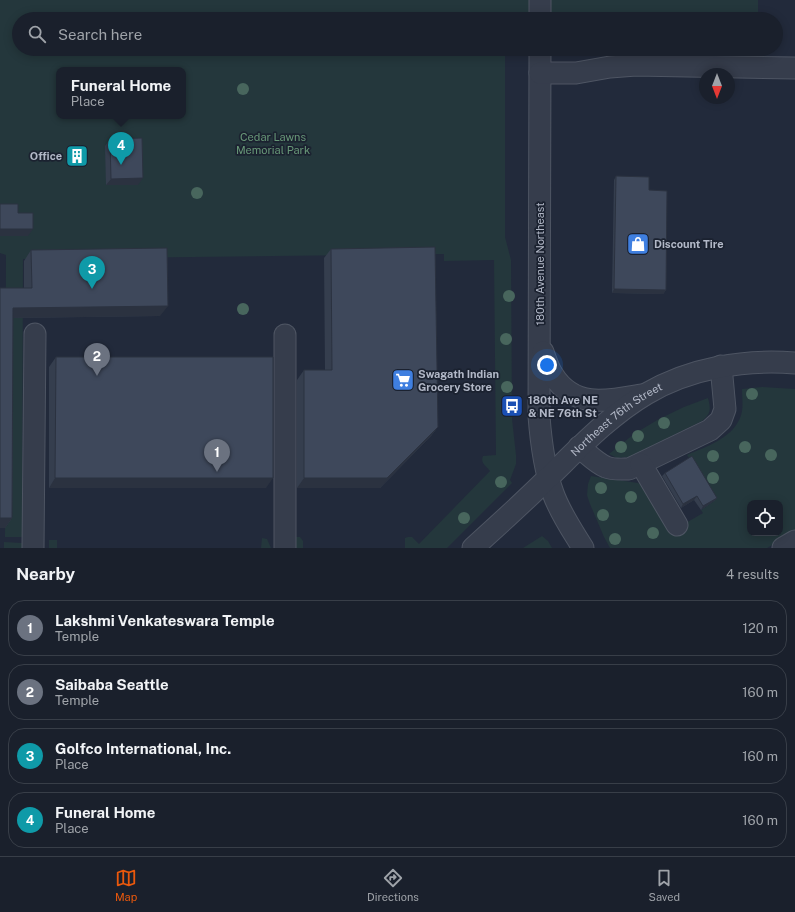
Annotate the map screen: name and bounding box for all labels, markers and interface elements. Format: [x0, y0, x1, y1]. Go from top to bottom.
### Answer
search box [12, 12, 783, 56]
icon: search [26, 23, 48, 45]
text: Search here [58, 26, 142, 43]
popup [56, 67, 186, 119]
north arrow [699, 68, 735, 104]
text: Funeral Home [71, 77, 171, 94]
text: Place [71, 94, 105, 109]
park label: Cedar Lawns Memorial Park [236, 131, 310, 156]
pin: 4 [108, 132, 134, 165]
building icon: Office [64, 143, 90, 169]
place label: Office [30, 150, 62, 162]
street label: 180th Avenue Northeast [534, 202, 546, 326]
shop icon: Discount Tire [625, 231, 651, 257]
place label: Discount Tire [654, 238, 724, 250]
pin: 3 [79, 256, 105, 289]
pin: 2 [84, 343, 110, 376]
your location [537, 355, 557, 375]
supermarket icon: Swagath Indian Grocery Store [390, 367, 416, 393]
place label: Swagath Indian Grocery Store [418, 368, 499, 393]
street label: Northeast 76th Street [568, 380, 664, 458]
bus stop icon: 180th Ave NE & NE 76th St [499, 393, 525, 419]
place label: 180th Ave NE & NE 76th St [528, 394, 598, 419]
pin: 1 [204, 439, 230, 472]
map controls [747, 500, 783, 536]
button: locate [747, 500, 783, 536]
text: Nearby [16, 564, 75, 584]
text: 4 results [726, 567, 779, 582]
text: Lakshmi Venkateswara Temple [55, 612, 275, 629]
text: 1 [27, 621, 33, 636]
text: 120 m [743, 621, 778, 636]
text: Temple [55, 629, 99, 644]
text: Saibaba Seattle [55, 676, 169, 693]
text: 2 [26, 685, 34, 700]
text: 160 m [742, 685, 778, 700]
text: Temple [55, 693, 99, 708]
text: Golfco International, Inc. [55, 740, 231, 757]
text: 3 [26, 749, 34, 764]
text: 160 m [742, 749, 778, 764]
text: Place [55, 757, 89, 772]
text: Funeral Home [55, 804, 155, 821]
text: 4 [26, 813, 34, 828]
text: 160 m [742, 813, 778, 828]
text: Place [55, 821, 89, 836]
tab: Map [115, 867, 137, 903]
tab: Directions [367, 867, 419, 903]
tab: Saved [649, 867, 680, 903]

